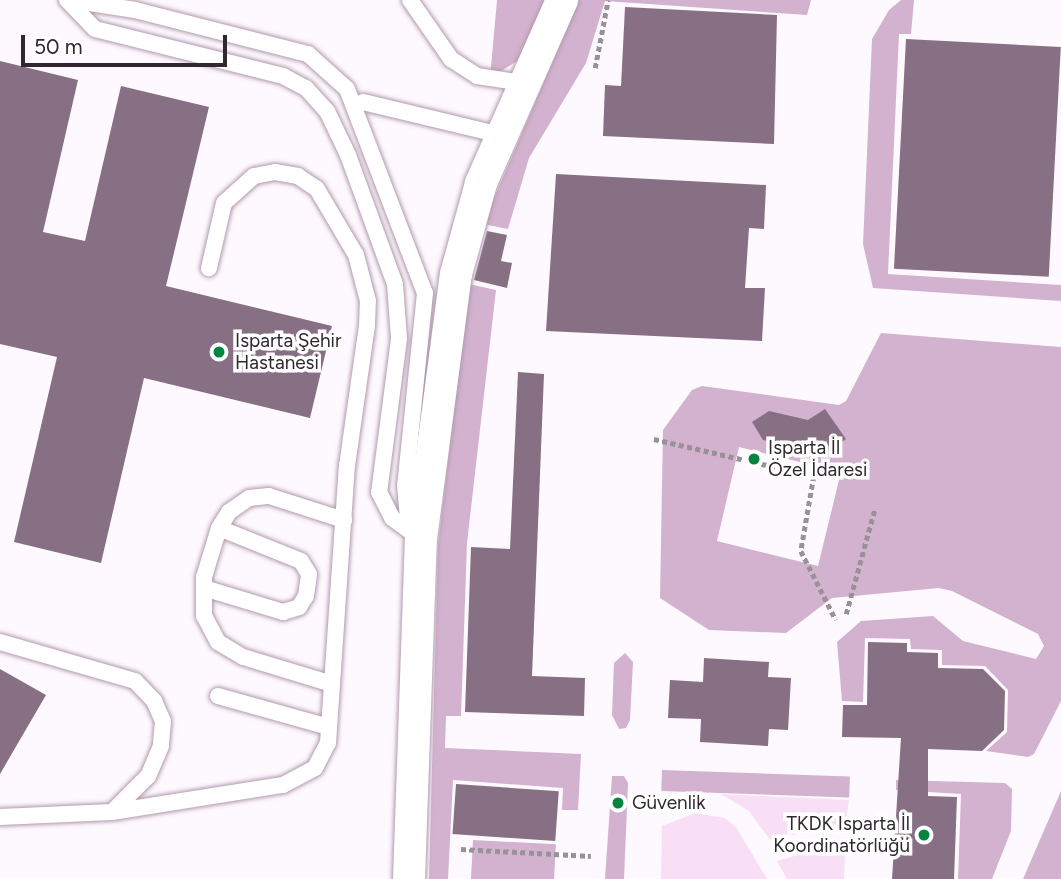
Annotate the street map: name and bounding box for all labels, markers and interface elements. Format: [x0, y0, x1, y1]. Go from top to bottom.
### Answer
scale bar [24, 21, 231, 65]
text: 50 m [34, 34, 83, 59]
place label: Isparta Şehir Hastanesi [235, 330, 341, 374]
marker: Isparta Şehir Hastanesi [209, 342, 229, 362]
place label: Isparta İl Özel İdaresi [768, 437, 867, 481]
marker: Isparta İl Özel İdaresi [746, 451, 762, 467]
place label: Güvenlik [632, 792, 705, 814]
marker: Güvenlik [610, 795, 626, 811]
place label: TKDK Isparta İl Koordinatörlüğü [773, 813, 910, 857]
marker: TKDK Isparta İl Koordinatörlüğü [916, 827, 932, 843]

